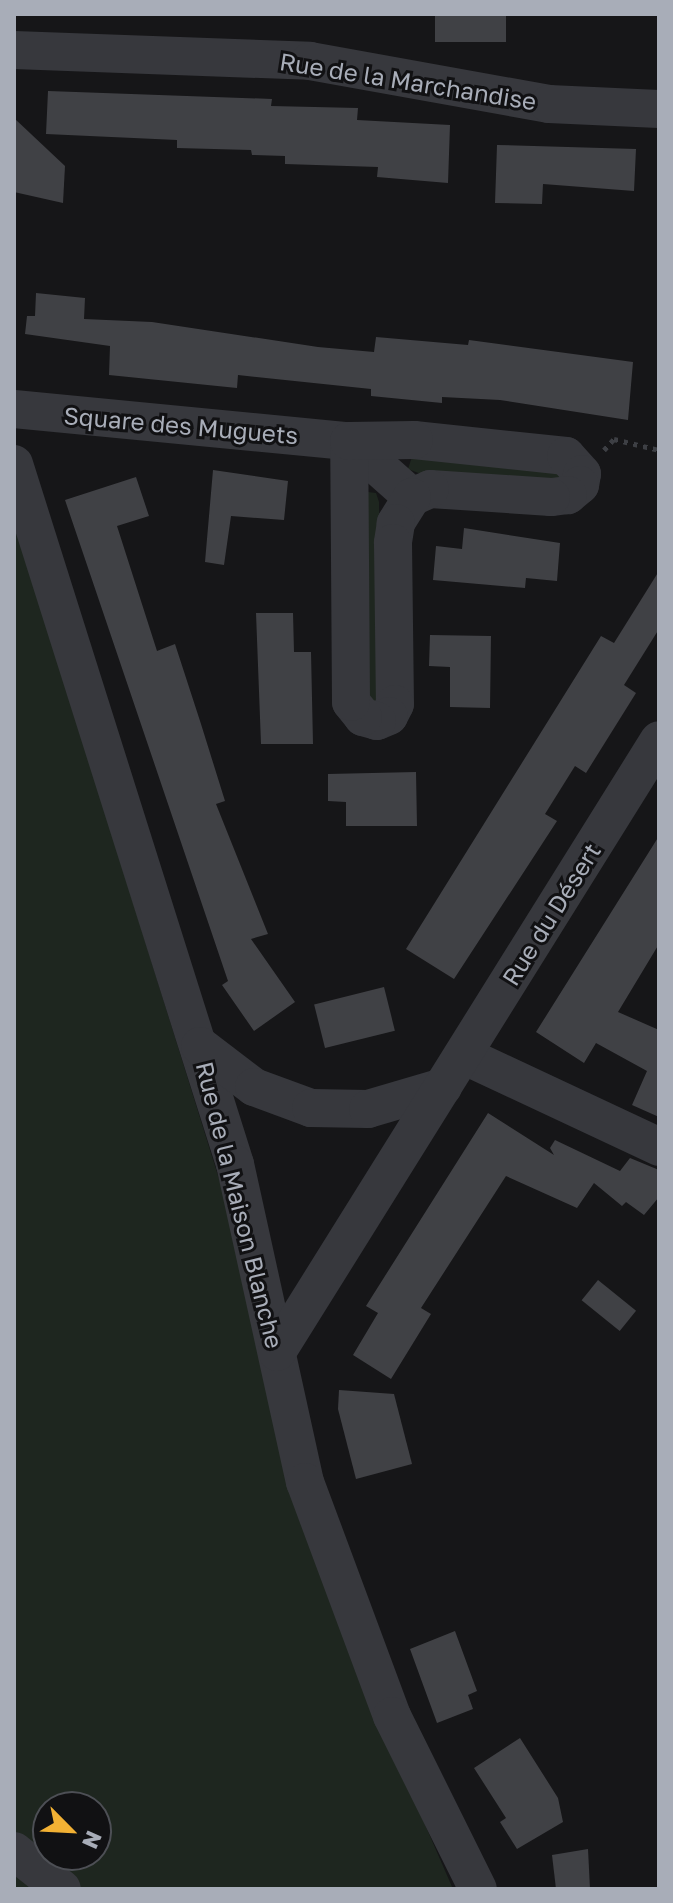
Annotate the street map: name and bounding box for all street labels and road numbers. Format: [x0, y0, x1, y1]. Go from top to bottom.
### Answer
street label: Rue de la Marchandise [278, 46, 538, 116]
street label: Square des Muguets [63, 400, 299, 450]
street label: Rue du Désert [496, 838, 606, 990]
street label: Rue de la Maison Blanche [190, 1059, 290, 1351]

